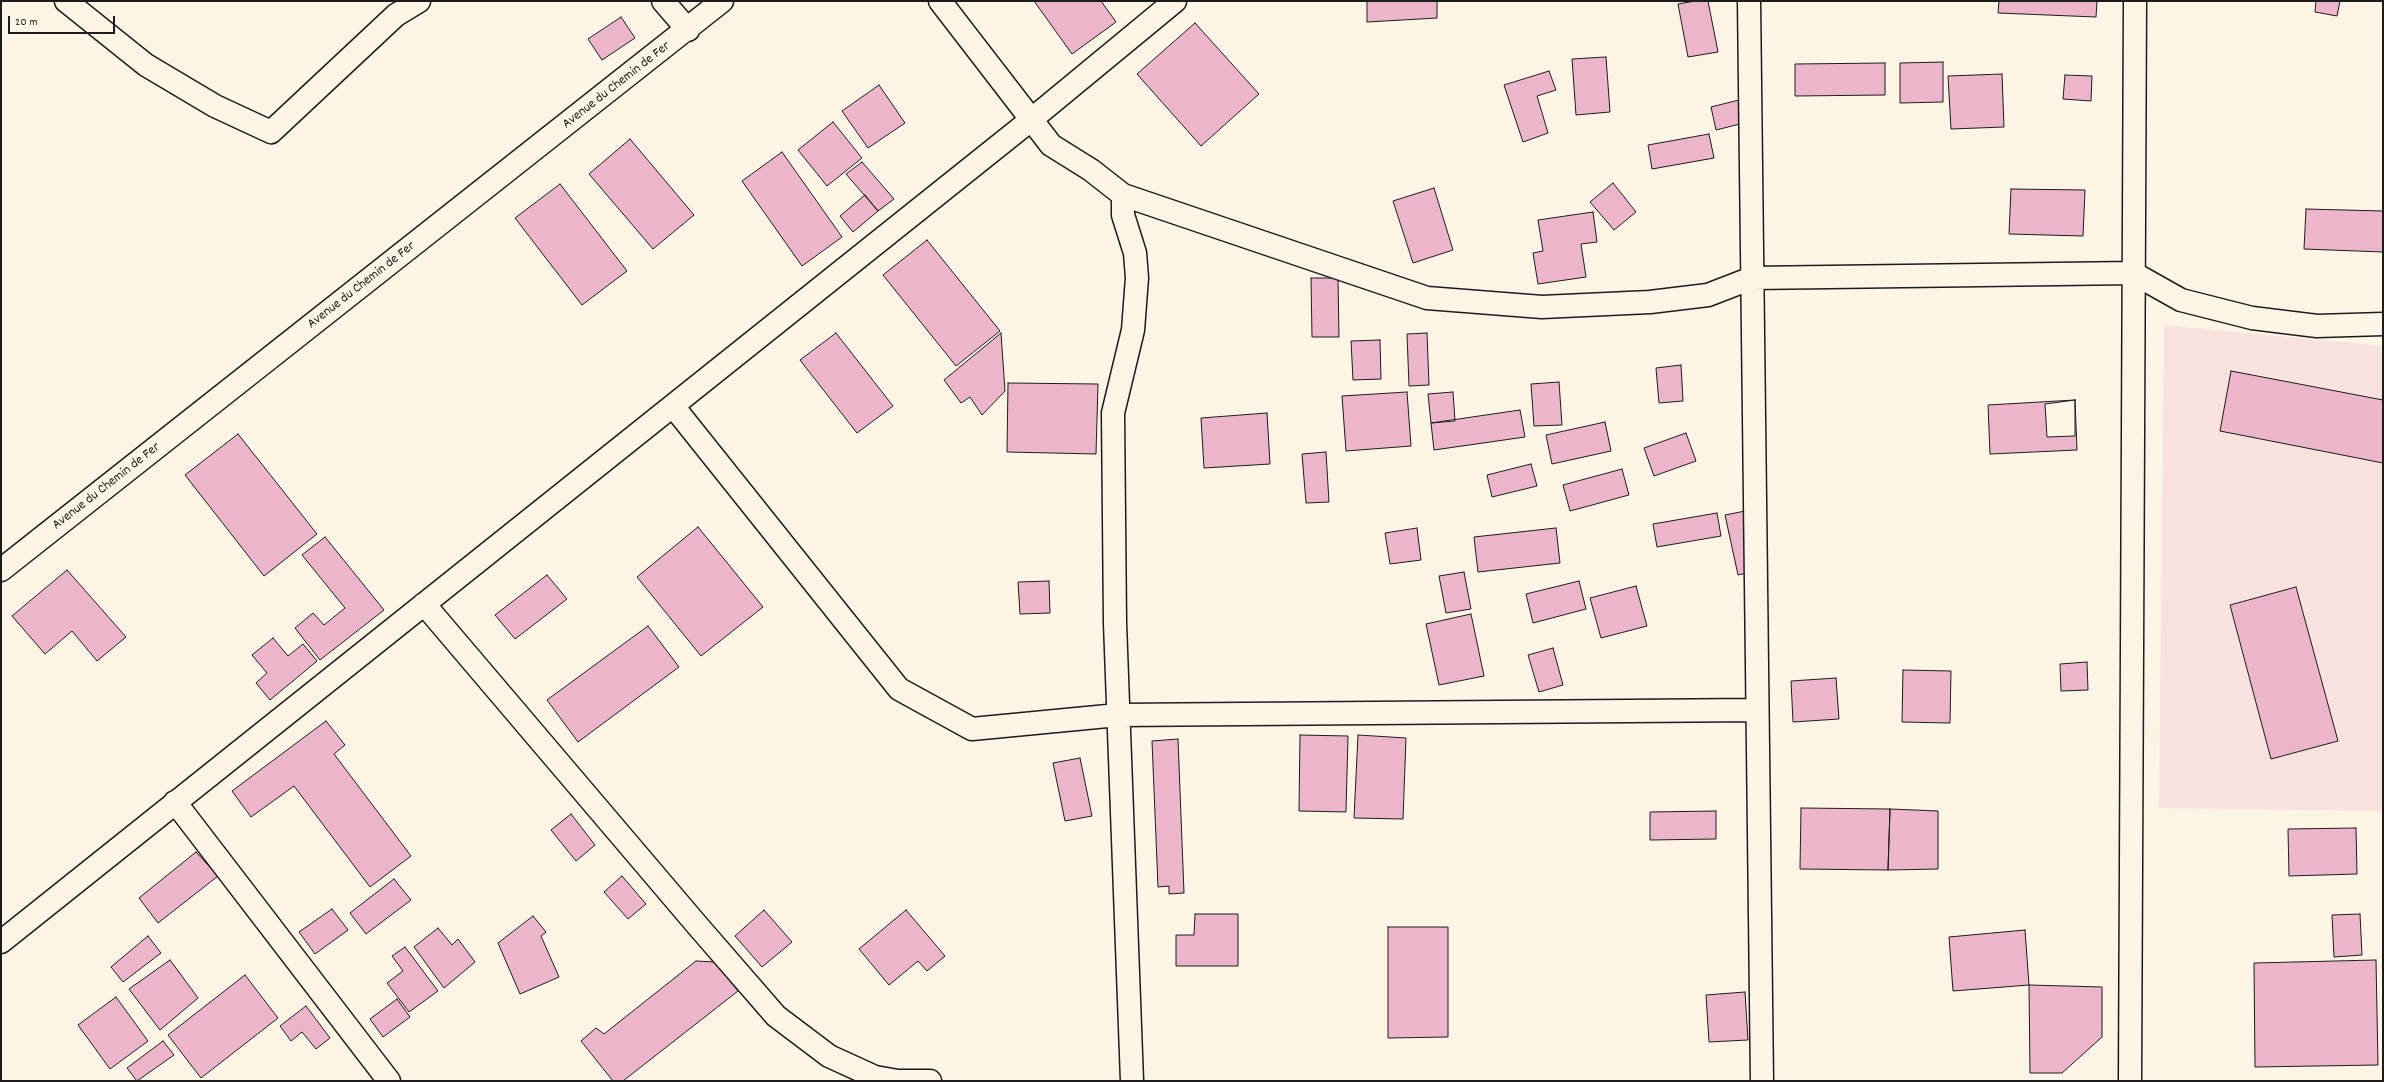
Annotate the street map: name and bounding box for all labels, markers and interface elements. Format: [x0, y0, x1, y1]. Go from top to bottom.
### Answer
scale bar [10, 8, 117, 34]
text: 20 m [15, 14, 38, 31]
street label: Avenue du Chemin de Fer [560, 39, 674, 133]
street label: Avenue du Chemin de Fer [305, 239, 419, 333]
street label: Avenue du Chemin de Fer [50, 440, 164, 534]

